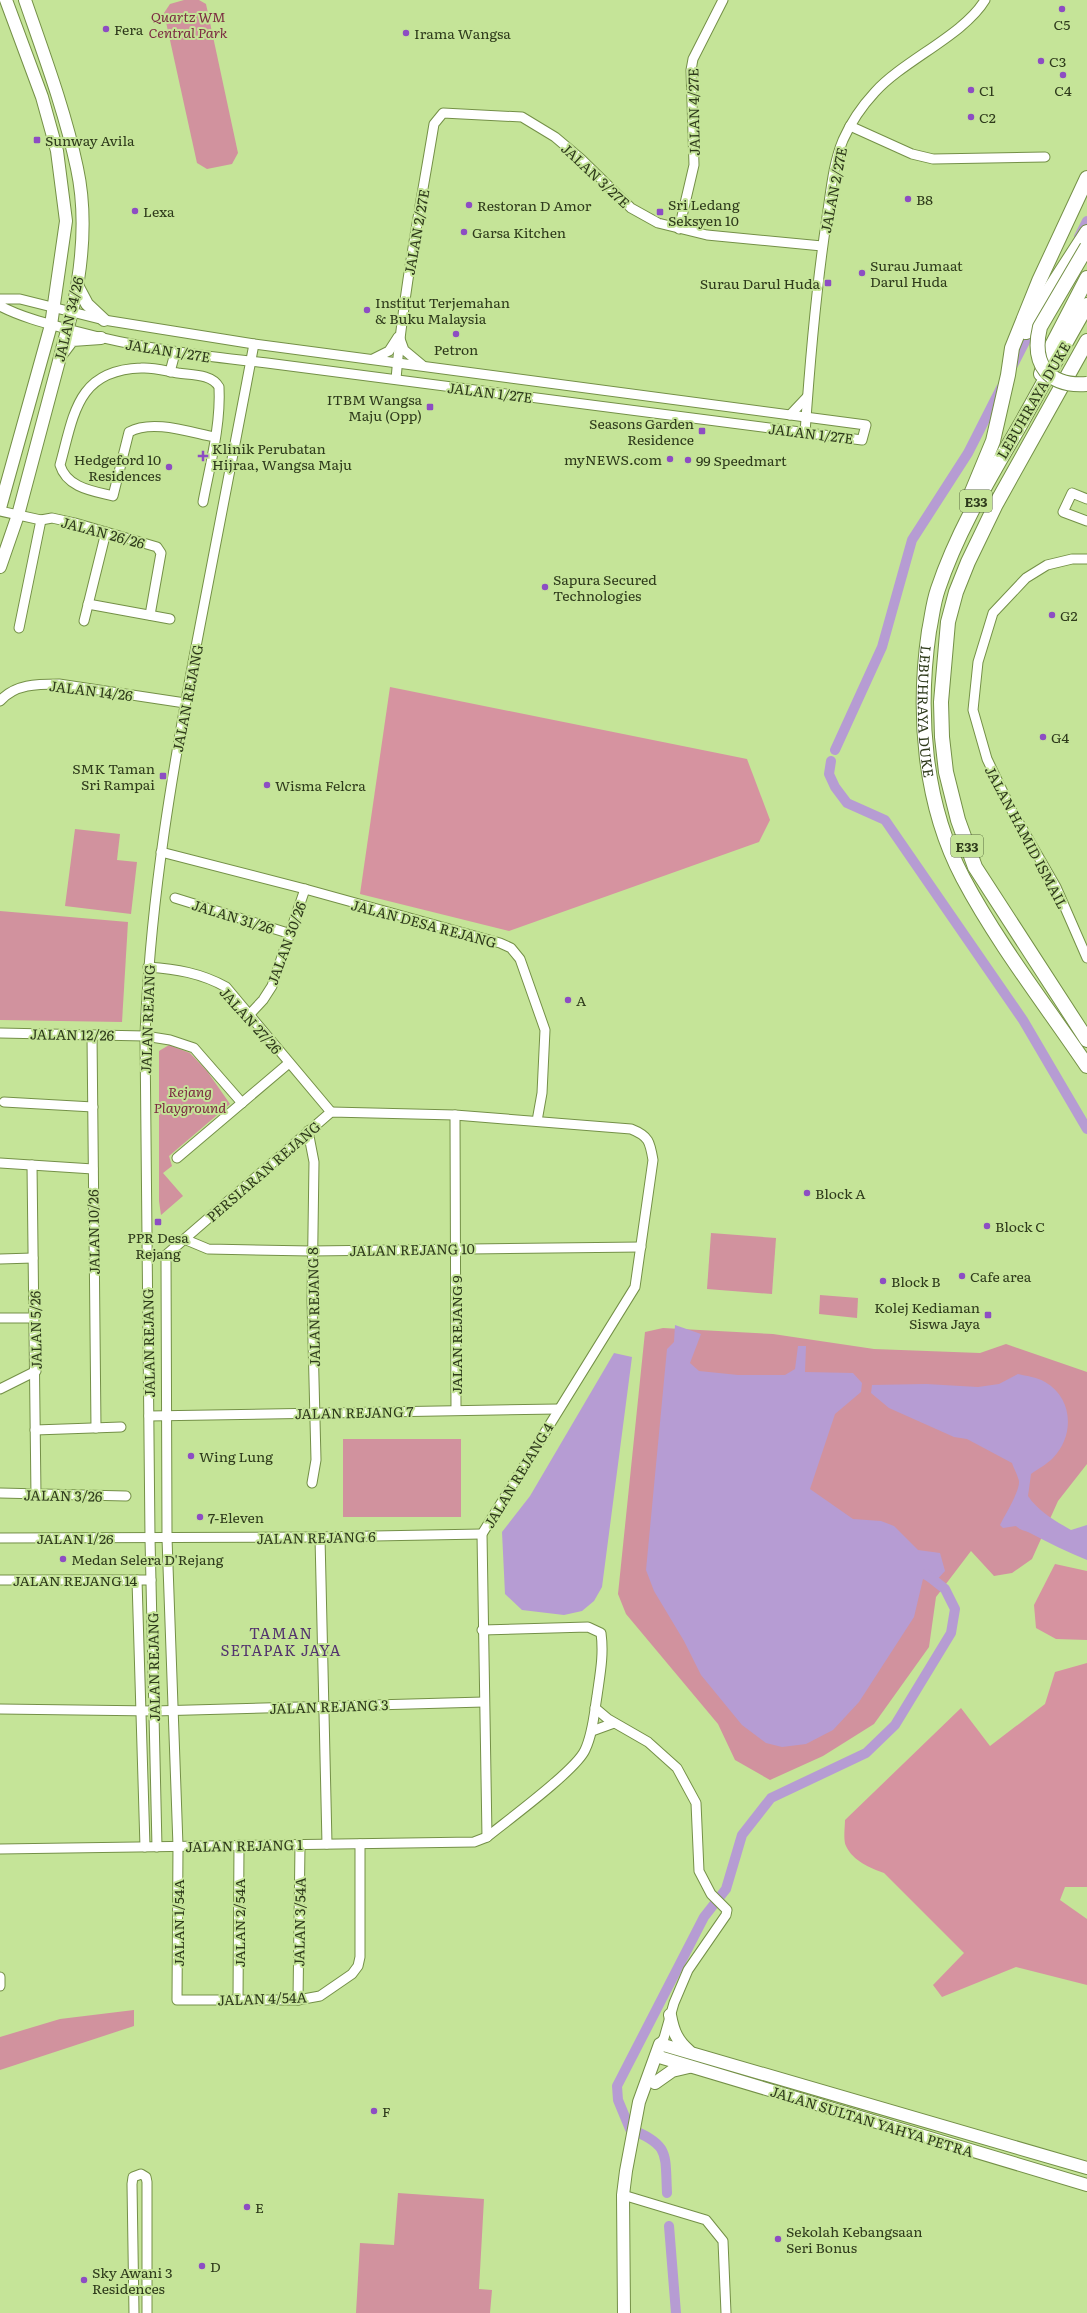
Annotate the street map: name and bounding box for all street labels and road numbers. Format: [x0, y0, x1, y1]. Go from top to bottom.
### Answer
street label: JALAN 4/27E [682, 68, 704, 156]
street label: JALAN 3/27E [557, 138, 635, 212]
street label: JALAN 2/27E [815, 145, 851, 235]
street label: JALAN 2/27E [399, 187, 433, 277]
street label: JALAN 34/26 [49, 274, 88, 363]
street label: JALAN 1/27E [124, 333, 212, 367]
street label: LEBUHRAYA DUKE [991, 338, 1075, 462]
street label: JALAN 1/27E [446, 377, 534, 407]
street label: JALAN 1/27E [767, 418, 855, 448]
road number: E33 [960, 490, 992, 512]
street label: JALAN 26/26 [59, 511, 148, 553]
street label: JALAN REJANG [167, 642, 207, 753]
street label: LEBUHRAYA DUKE [914, 645, 940, 779]
street label: JALAN 14/26 [48, 675, 135, 705]
street label: JALAN HAMID ISMAIL [981, 762, 1073, 912]
road number: E33 [951, 835, 983, 857]
street label: JALAN 31/26 [190, 894, 277, 938]
street label: JALAN DESA REJANG [349, 894, 499, 952]
street label: JALAN 30/26 [262, 898, 310, 987]
street label: JALAN REJANG [135, 964, 159, 1074]
street label: JALAN 27/26 [215, 982, 287, 1058]
street label: JALAN 12/26 [30, 1023, 115, 1045]
street label: PERSIARAN REJANG [202, 1116, 325, 1226]
street label: JALAN 10/26 [82, 1189, 104, 1275]
street label: JALAN REJANG 10 [349, 1238, 475, 1260]
street label: JALAN REJANG 8 [302, 1247, 324, 1367]
street label: JALAN REJANG 9 [446, 1275, 466, 1395]
street label: JALAN REJANG [137, 1288, 159, 1398]
street label: JALAN 5/26 [24, 1290, 46, 1369]
street label: JALAN REJANG 7 [294, 1401, 414, 1423]
street label: JALAN REJANG 4 [479, 1418, 558, 1531]
street label: JALAN 3/26 [23, 1484, 103, 1506]
street label: JALAN REJANG 6 [256, 1526, 376, 1548]
street label: JALAN 1/26 [36, 1528, 114, 1548]
street label: JALAN REJANG 14 [13, 1570, 138, 1590]
street label: JALAN REJANG [142, 1612, 164, 1722]
street label: JALAN REJANG 3 [269, 1694, 389, 1718]
street label: JALAN REJANG 1 [185, 1834, 303, 1856]
street label: JALAN 3/54A [288, 1877, 310, 1967]
street label: JALAN 1/54A [168, 1878, 188, 1967]
street label: JALAN 2/54A [229, 1878, 249, 1968]
street label: JALAN 4/54A [217, 1986, 308, 2010]
street label: JALAN SULTAN YAHYA PETRA [768, 2081, 977, 2162]

